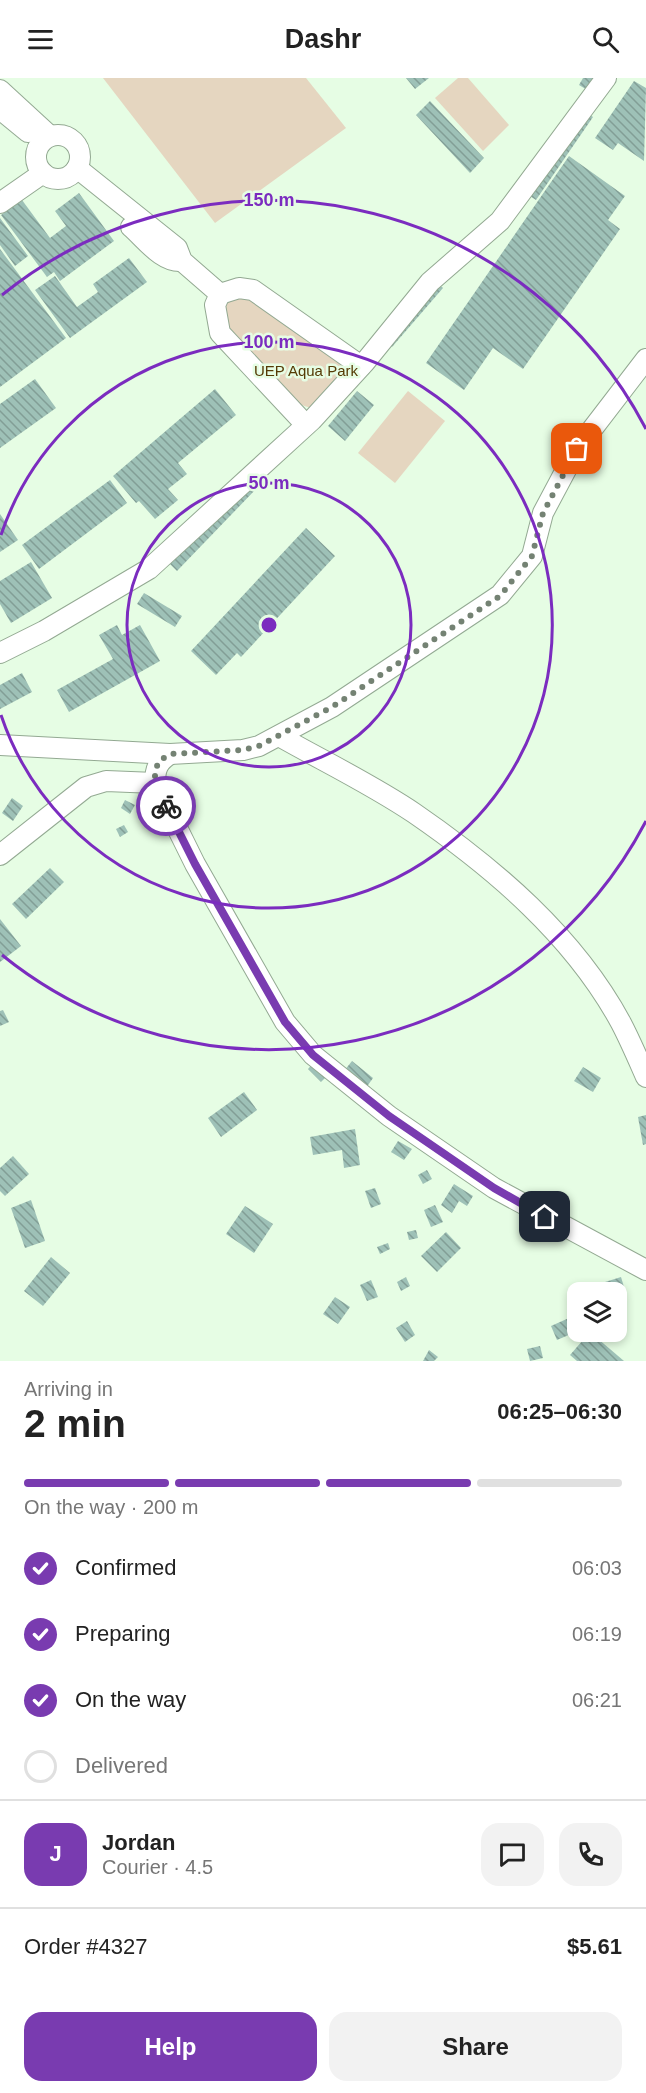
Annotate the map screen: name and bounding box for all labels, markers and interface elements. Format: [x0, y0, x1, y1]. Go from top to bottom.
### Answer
icon: menu [24, 23, 57, 56]
icon: search [589, 23, 622, 56]
text: Dashr [285, 24, 361, 54]
text: 150 m [243, 190, 295, 210]
text: 100 m [243, 332, 295, 352]
park label: UEP Aqua Park [254, 362, 358, 379]
pin [551, 423, 602, 474]
icon: bag [560, 432, 593, 465]
text: 50 m [248, 473, 290, 493]
centre of rings [259, 615, 279, 635]
courier [136, 776, 196, 836]
icon: bike [150, 790, 183, 823]
pin [519, 1191, 570, 1242]
icon: home [528, 1200, 561, 1233]
map controls [567, 1282, 627, 1342]
button: layers [567, 1282, 627, 1342]
text: Arriving in [24, 1378, 113, 1400]
text: 06:25–06:30 [497, 1399, 622, 1424]
text: 2 min [24, 1402, 126, 1445]
text: On the way · 200 m [24, 1496, 199, 1518]
icon: check [24, 1552, 57, 1585]
text: Confirmed [75, 1555, 176, 1580]
text: 06:03 [572, 1557, 622, 1579]
icon: check [24, 1618, 57, 1651]
text: Preparing [75, 1621, 170, 1646]
text: 06:19 [572, 1623, 622, 1645]
icon: check [24, 1684, 57, 1717]
text: On the way [75, 1687, 186, 1712]
text: 06:21 [572, 1689, 622, 1711]
text: Delivered [75, 1753, 168, 1778]
button: chat [481, 1823, 544, 1886]
button: phone [559, 1823, 622, 1886]
text: Jordan [102, 1830, 175, 1855]
text: J [49, 1841, 62, 1866]
text: Courier · 4.5 [102, 1856, 213, 1878]
text: Order #4327 [24, 1934, 148, 1959]
text: $5.61 [567, 1934, 622, 1959]
button: Help [24, 2012, 317, 2081]
button: Share [329, 2012, 622, 2081]

